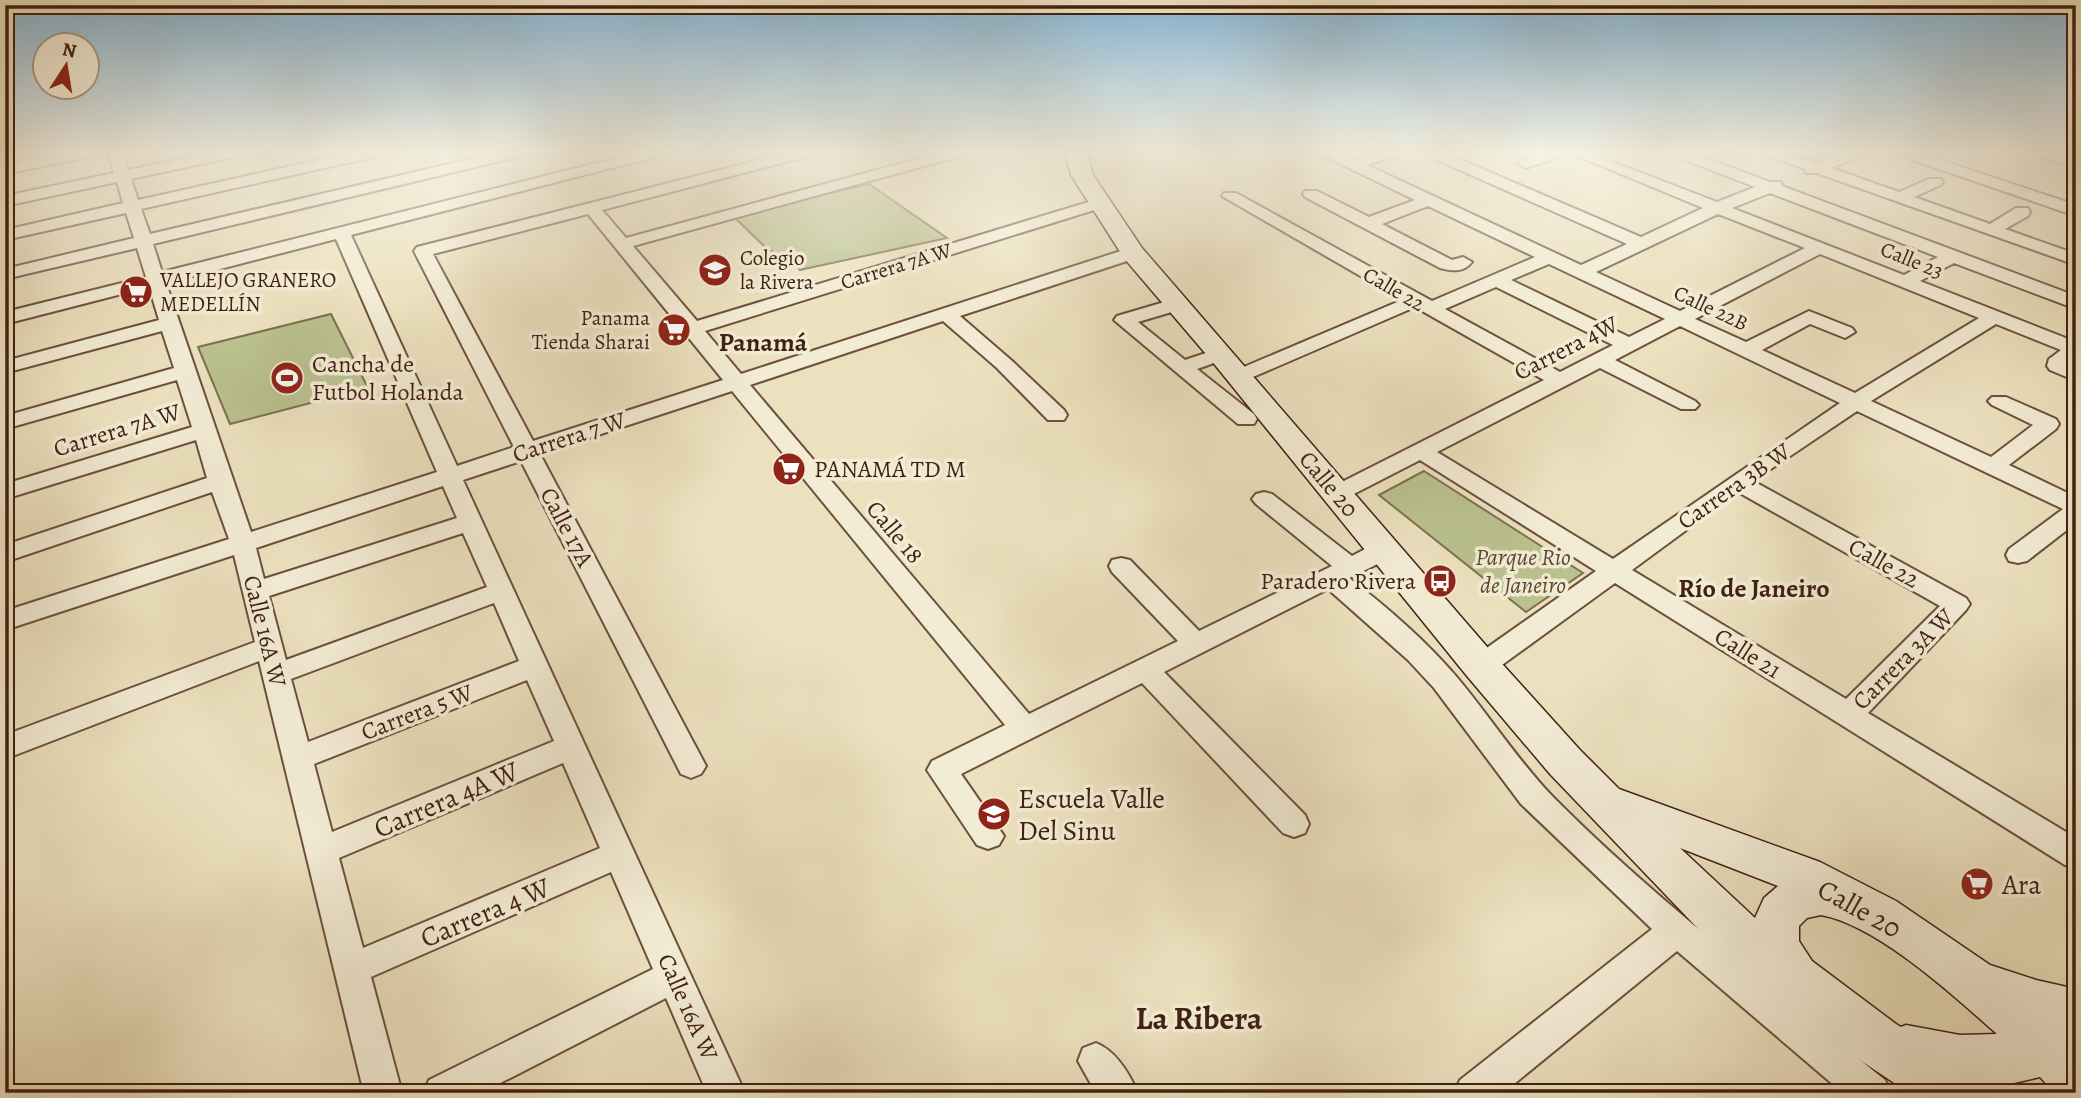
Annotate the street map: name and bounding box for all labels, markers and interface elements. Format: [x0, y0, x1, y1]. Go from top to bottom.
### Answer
north arrow [32, 32, 102, 102]
text: N [60, 36, 79, 65]
street label: Calle 23 [1876, 235, 1948, 285]
street label: Carrera 7A W [837, 236, 955, 296]
place label: Colegio la Rivera [740, 244, 814, 296]
school or university icon: Colegio la Rivera [696, 251, 734, 289]
street label: Calle 22 [1358, 260, 1430, 318]
place label: VALLEJO GRANERO MEDELLÍN [159, 266, 336, 318]
supermarket icon: VALLEJO GRANERO MEDELLÍN [117, 273, 155, 311]
street label: Calle 22B [1669, 279, 1753, 337]
place label: Panama Tienda Sharai [532, 304, 650, 356]
street label: Carrera 4W [1508, 308, 1624, 388]
supermarket icon: Panama Tienda Sharai [655, 311, 693, 349]
district label: Panamá [719, 325, 808, 360]
place label: Cancha de Futbol Holanda [312, 348, 465, 408]
sports icon: Cancha de Futbol Holanda [268, 359, 306, 397]
street label: Carrera 7A W [50, 395, 185, 464]
street label: Carrera 7 W [508, 403, 630, 470]
street label: Carrera 3B W [1671, 435, 1798, 537]
street label: Calle 20 [1292, 444, 1366, 524]
supermarket icon: PANAMÁ TD M [770, 450, 808, 488]
place label: PANAMÁ TD M [814, 453, 966, 485]
street label: Calle 17A [533, 482, 602, 573]
street label: Calle 18 [859, 494, 931, 570]
street label: Calle 22 [1843, 531, 1925, 595]
park label: Parque Rio de Janeiro [1475, 541, 1571, 601]
bus stop icon: Paradero Rivera [1421, 562, 1459, 600]
place label: Paradero Rivera [1260, 565, 1417, 597]
district label: Río de Janeiro [1678, 571, 1830, 606]
street label: Calle 16A W [236, 572, 294, 691]
street label: Carrera 3A W [1845, 601, 1961, 717]
street label: Calle 21 [1709, 620, 1787, 686]
street label: Carrera 5 W [356, 676, 478, 748]
street label: Carrera 4A W [368, 752, 526, 847]
place label: Escuela Valle Del Sinu [1018, 780, 1165, 850]
school or university icon: Escuela Valle Del Sinu [975, 795, 1013, 833]
supermarket icon: Ara [1958, 865, 1996, 903]
place label: Ara [2001, 866, 2041, 904]
street label: Carrera 4 W [415, 868, 557, 957]
street label: Calle 20 [1811, 870, 1908, 947]
street label: Calle 16A W [650, 948, 726, 1066]
district label: La Ribera [1135, 996, 1263, 1040]

